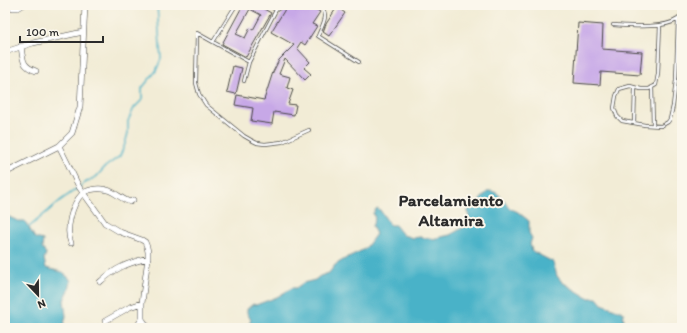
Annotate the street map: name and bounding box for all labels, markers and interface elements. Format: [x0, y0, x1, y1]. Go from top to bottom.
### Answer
scale bar [20, 18, 103, 44]
text: 100 m [26, 25, 59, 39]
district label: Parcelamiento Altamira [398, 190, 504, 230]
north arrow [18, 275, 58, 315]
text: N [36, 296, 47, 311]

